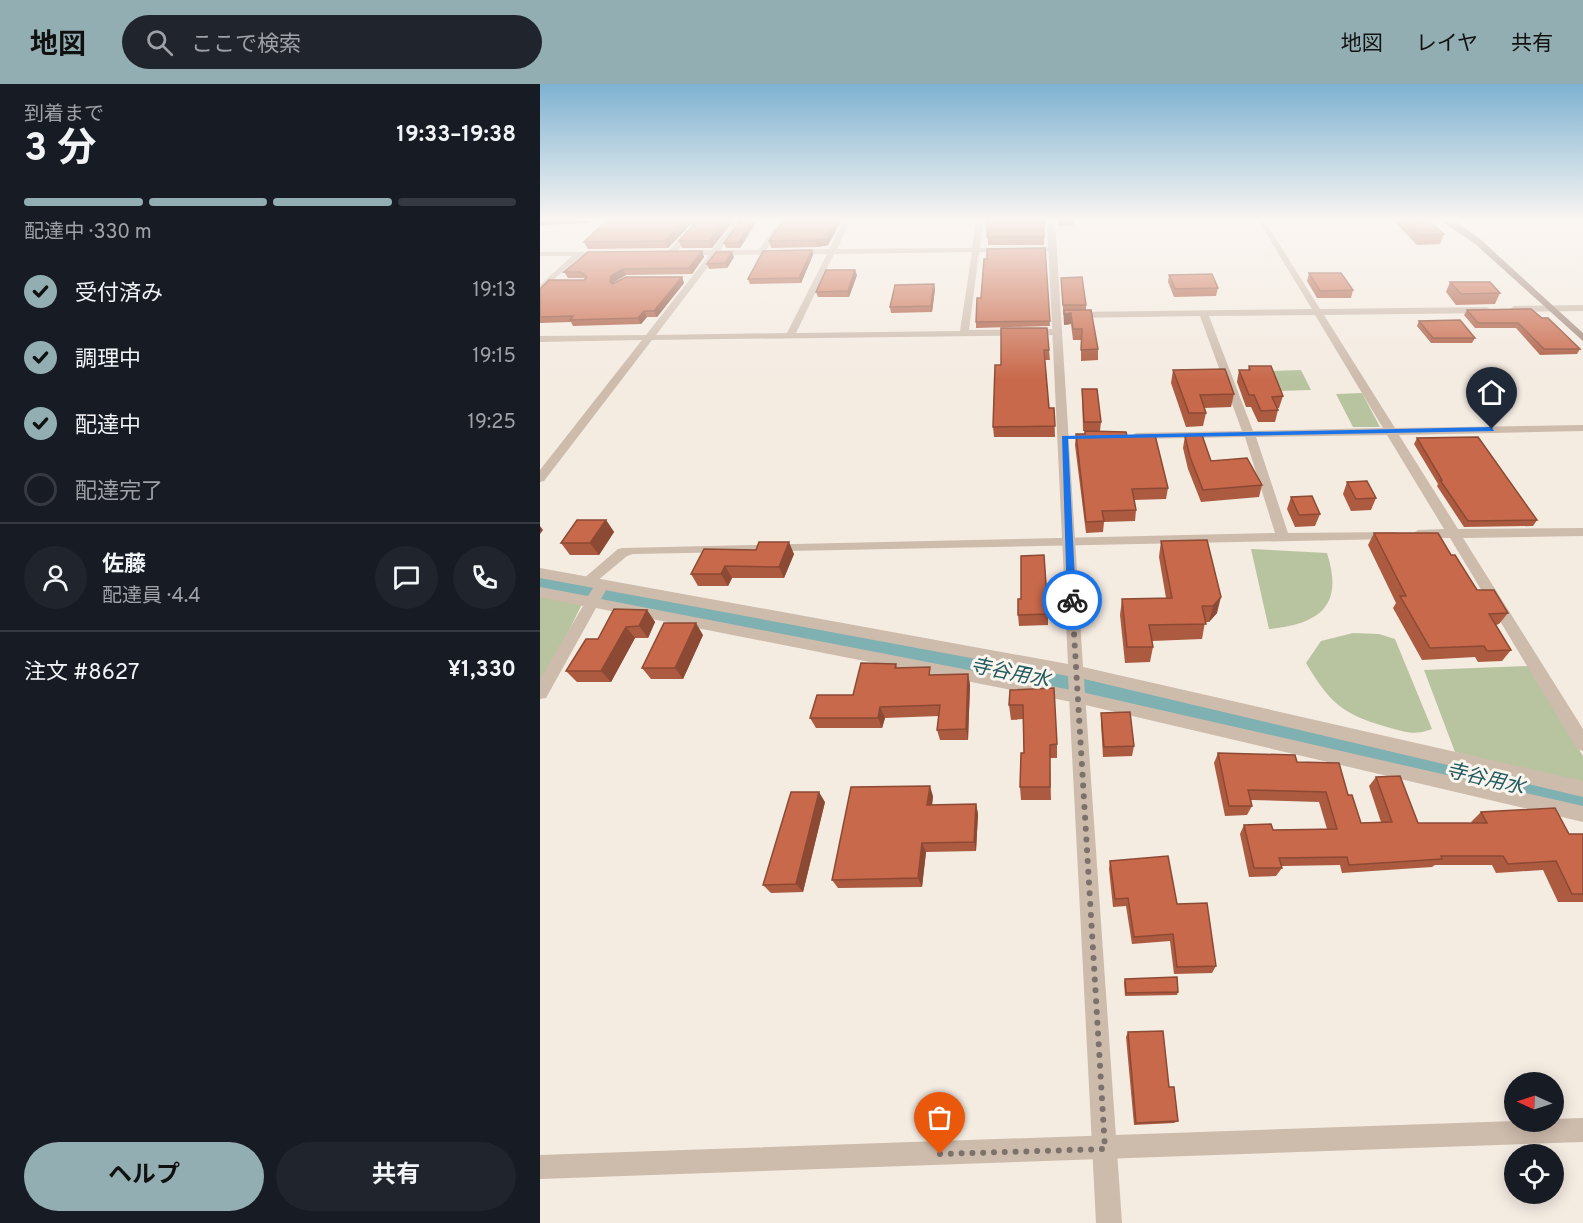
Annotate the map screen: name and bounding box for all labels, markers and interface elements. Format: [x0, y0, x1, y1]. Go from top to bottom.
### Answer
search box [122, 15, 542, 69]
icon: search [143, 26, 176, 59]
text: 地図 [30, 28, 86, 64]
text: 地図 [1341, 31, 1383, 58]
text: レイヤ [1416, 31, 1478, 58]
text: 共有 [1511, 31, 1553, 58]
text: ここで検索 [191, 32, 301, 59]
text: 到着まで [24, 102, 104, 128]
text: 19:33–19:38 [396, 122, 516, 149]
text: 3 分 [24, 126, 96, 175]
text: 配達中 · 330 m [24, 220, 152, 246]
icon: check [24, 275, 57, 308]
text: 19:13 [473, 278, 516, 304]
text: 受付済み [75, 281, 163, 308]
icon: check [24, 341, 57, 374]
text: 19:15 [472, 344, 516, 370]
text: 調理中 [75, 347, 141, 374]
pin [1466, 367, 1517, 429]
icon: home [1475, 376, 1508, 409]
icon: check [24, 407, 57, 440]
text: 19:25 [467, 410, 516, 436]
text: 配達中 [75, 413, 141, 440]
text: 配達完了 [75, 479, 163, 506]
button: person [24, 546, 87, 609]
button: chat [375, 546, 438, 609]
button: phone [453, 546, 516, 609]
text: 佐藤 [102, 552, 146, 579]
courier [1042, 570, 1102, 630]
text: 配達員 · 4.4 [102, 584, 201, 610]
icon: bike [1056, 584, 1089, 617]
water label: 寺谷用水 [968, 654, 1054, 695]
text: ¥1,330 [448, 657, 516, 684]
text: 注文 #8627 [24, 660, 140, 687]
water label: 寺谷用水 [1443, 758, 1529, 802]
north arrow [1504, 1072, 1564, 1132]
map controls [1504, 1072, 1564, 1204]
pin [914, 1092, 965, 1154]
icon: bag [923, 1101, 956, 1134]
button: ヘルプ [24, 1142, 264, 1211]
button: 共有 [276, 1142, 516, 1211]
button: locate [1504, 1144, 1564, 1204]

